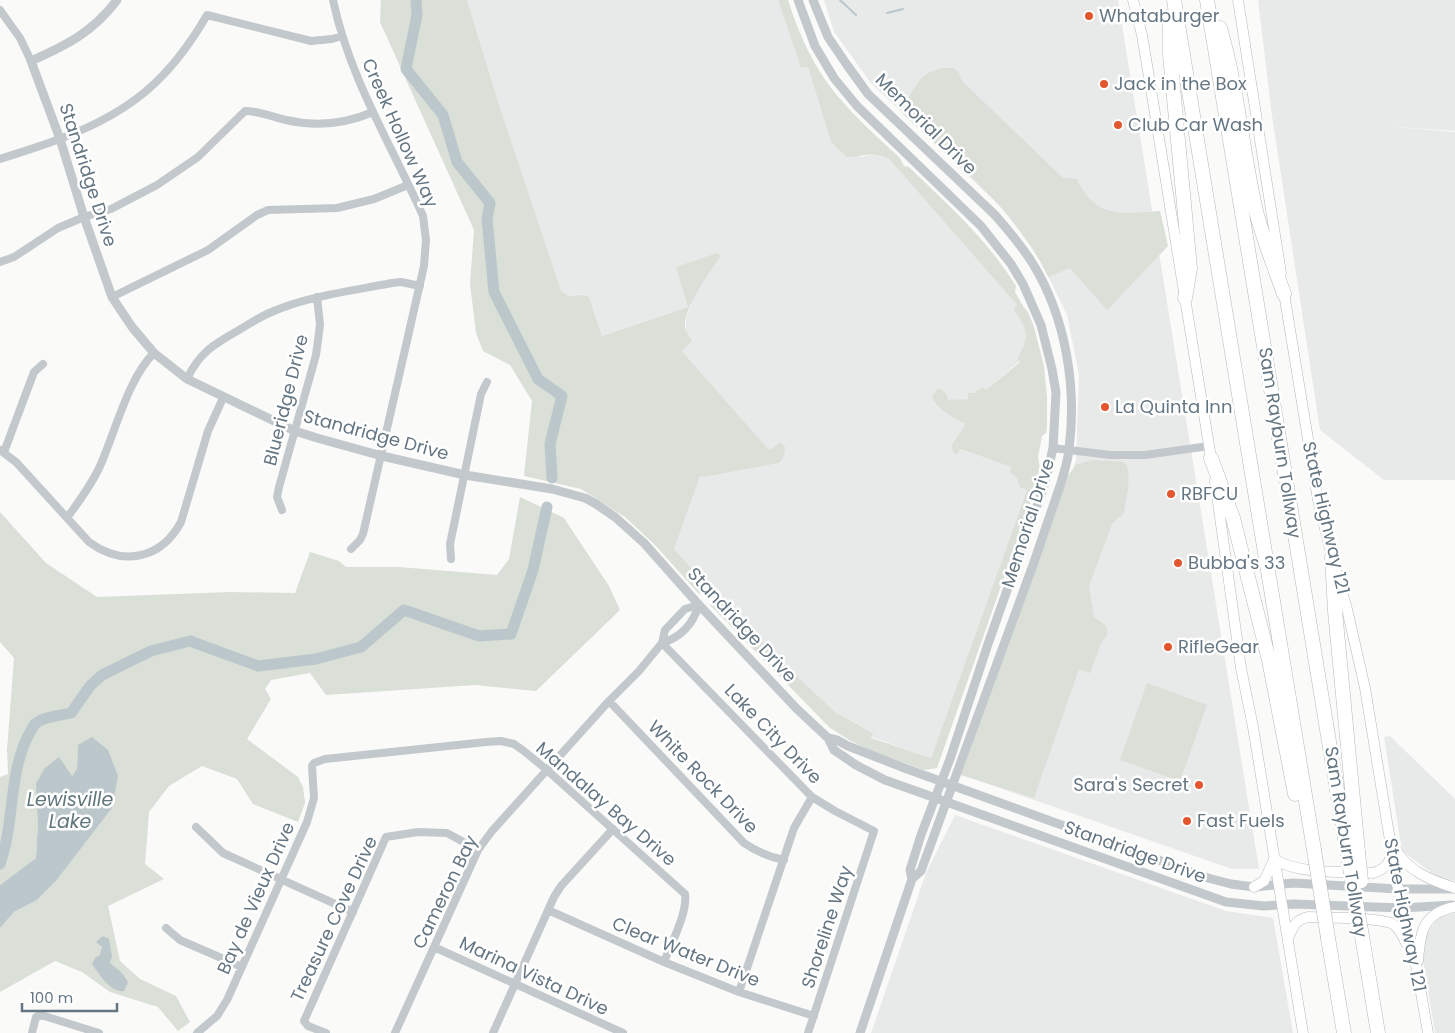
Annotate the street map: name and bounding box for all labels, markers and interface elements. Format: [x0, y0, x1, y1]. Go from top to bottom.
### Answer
place label: Whataburger [1099, 3, 1220, 28]
marker: Whataburger [1083, 10, 1095, 22]
street label: Creek Hollow Way [356, 54, 445, 211]
street label: Memorial Drive [870, 67, 983, 180]
place label: Jack in the Box [1114, 71, 1247, 96]
marker: Jack in the Box [1098, 78, 1110, 90]
street label: Standridge Drive [53, 100, 123, 250]
place label: Club Car Wash [1128, 112, 1263, 137]
marker: Club Car Wash [1112, 119, 1124, 131]
street label: Blueridge Drive [257, 331, 314, 468]
street label: Sam Rayburn Tollway [1253, 346, 1308, 540]
place label: La Quinta Inn [1115, 394, 1232, 419]
marker: La Quinta Inn [1099, 401, 1111, 413]
street label: Standridge Drive [301, 403, 452, 466]
street label: State Highway 121 [1297, 439, 1356, 597]
street label: Memorial Drive [995, 455, 1060, 591]
place label: RBFCU [1181, 481, 1238, 506]
marker: RBFCU [1165, 488, 1177, 500]
place label: Bubba's 33 [1188, 550, 1285, 575]
marker: Bubba's 33 [1172, 557, 1184, 569]
street label: Standridge Drive [682, 561, 803, 688]
place label: RifleGear [1178, 634, 1259, 659]
marker: RifleGear [1162, 641, 1174, 653]
street label: Lake City Drive [719, 678, 828, 789]
street label: White Rock Drive [643, 715, 764, 839]
street label: Mandalay Bay Drive [531, 736, 682, 872]
street label: Sam Rayburn Tollway [1319, 745, 1374, 939]
place label: Sara's Secret [1073, 772, 1189, 797]
marker: Sara's Secret [1193, 779, 1205, 791]
water label: Lewisville Lake [27, 786, 114, 835]
place label: Fast Fuels [1197, 808, 1285, 833]
street label: Standridge Drive [1061, 814, 1210, 889]
marker: Fast Fuels [1181, 815, 1193, 827]
street label: Bay de Vieux Drive [211, 818, 300, 978]
street label: Cameron Bay [406, 831, 483, 953]
street label: Treasure Cove Drive [284, 832, 383, 1006]
street label: State Highway 121 [1378, 836, 1433, 994]
street label: Shoreline Way [795, 862, 858, 991]
street label: Clear Water Drive [609, 910, 764, 993]
street label: Marina Vista Drive [456, 930, 613, 1021]
scale bar [22, 980, 118, 1012]
text: 100 m [30, 987, 73, 1008]

